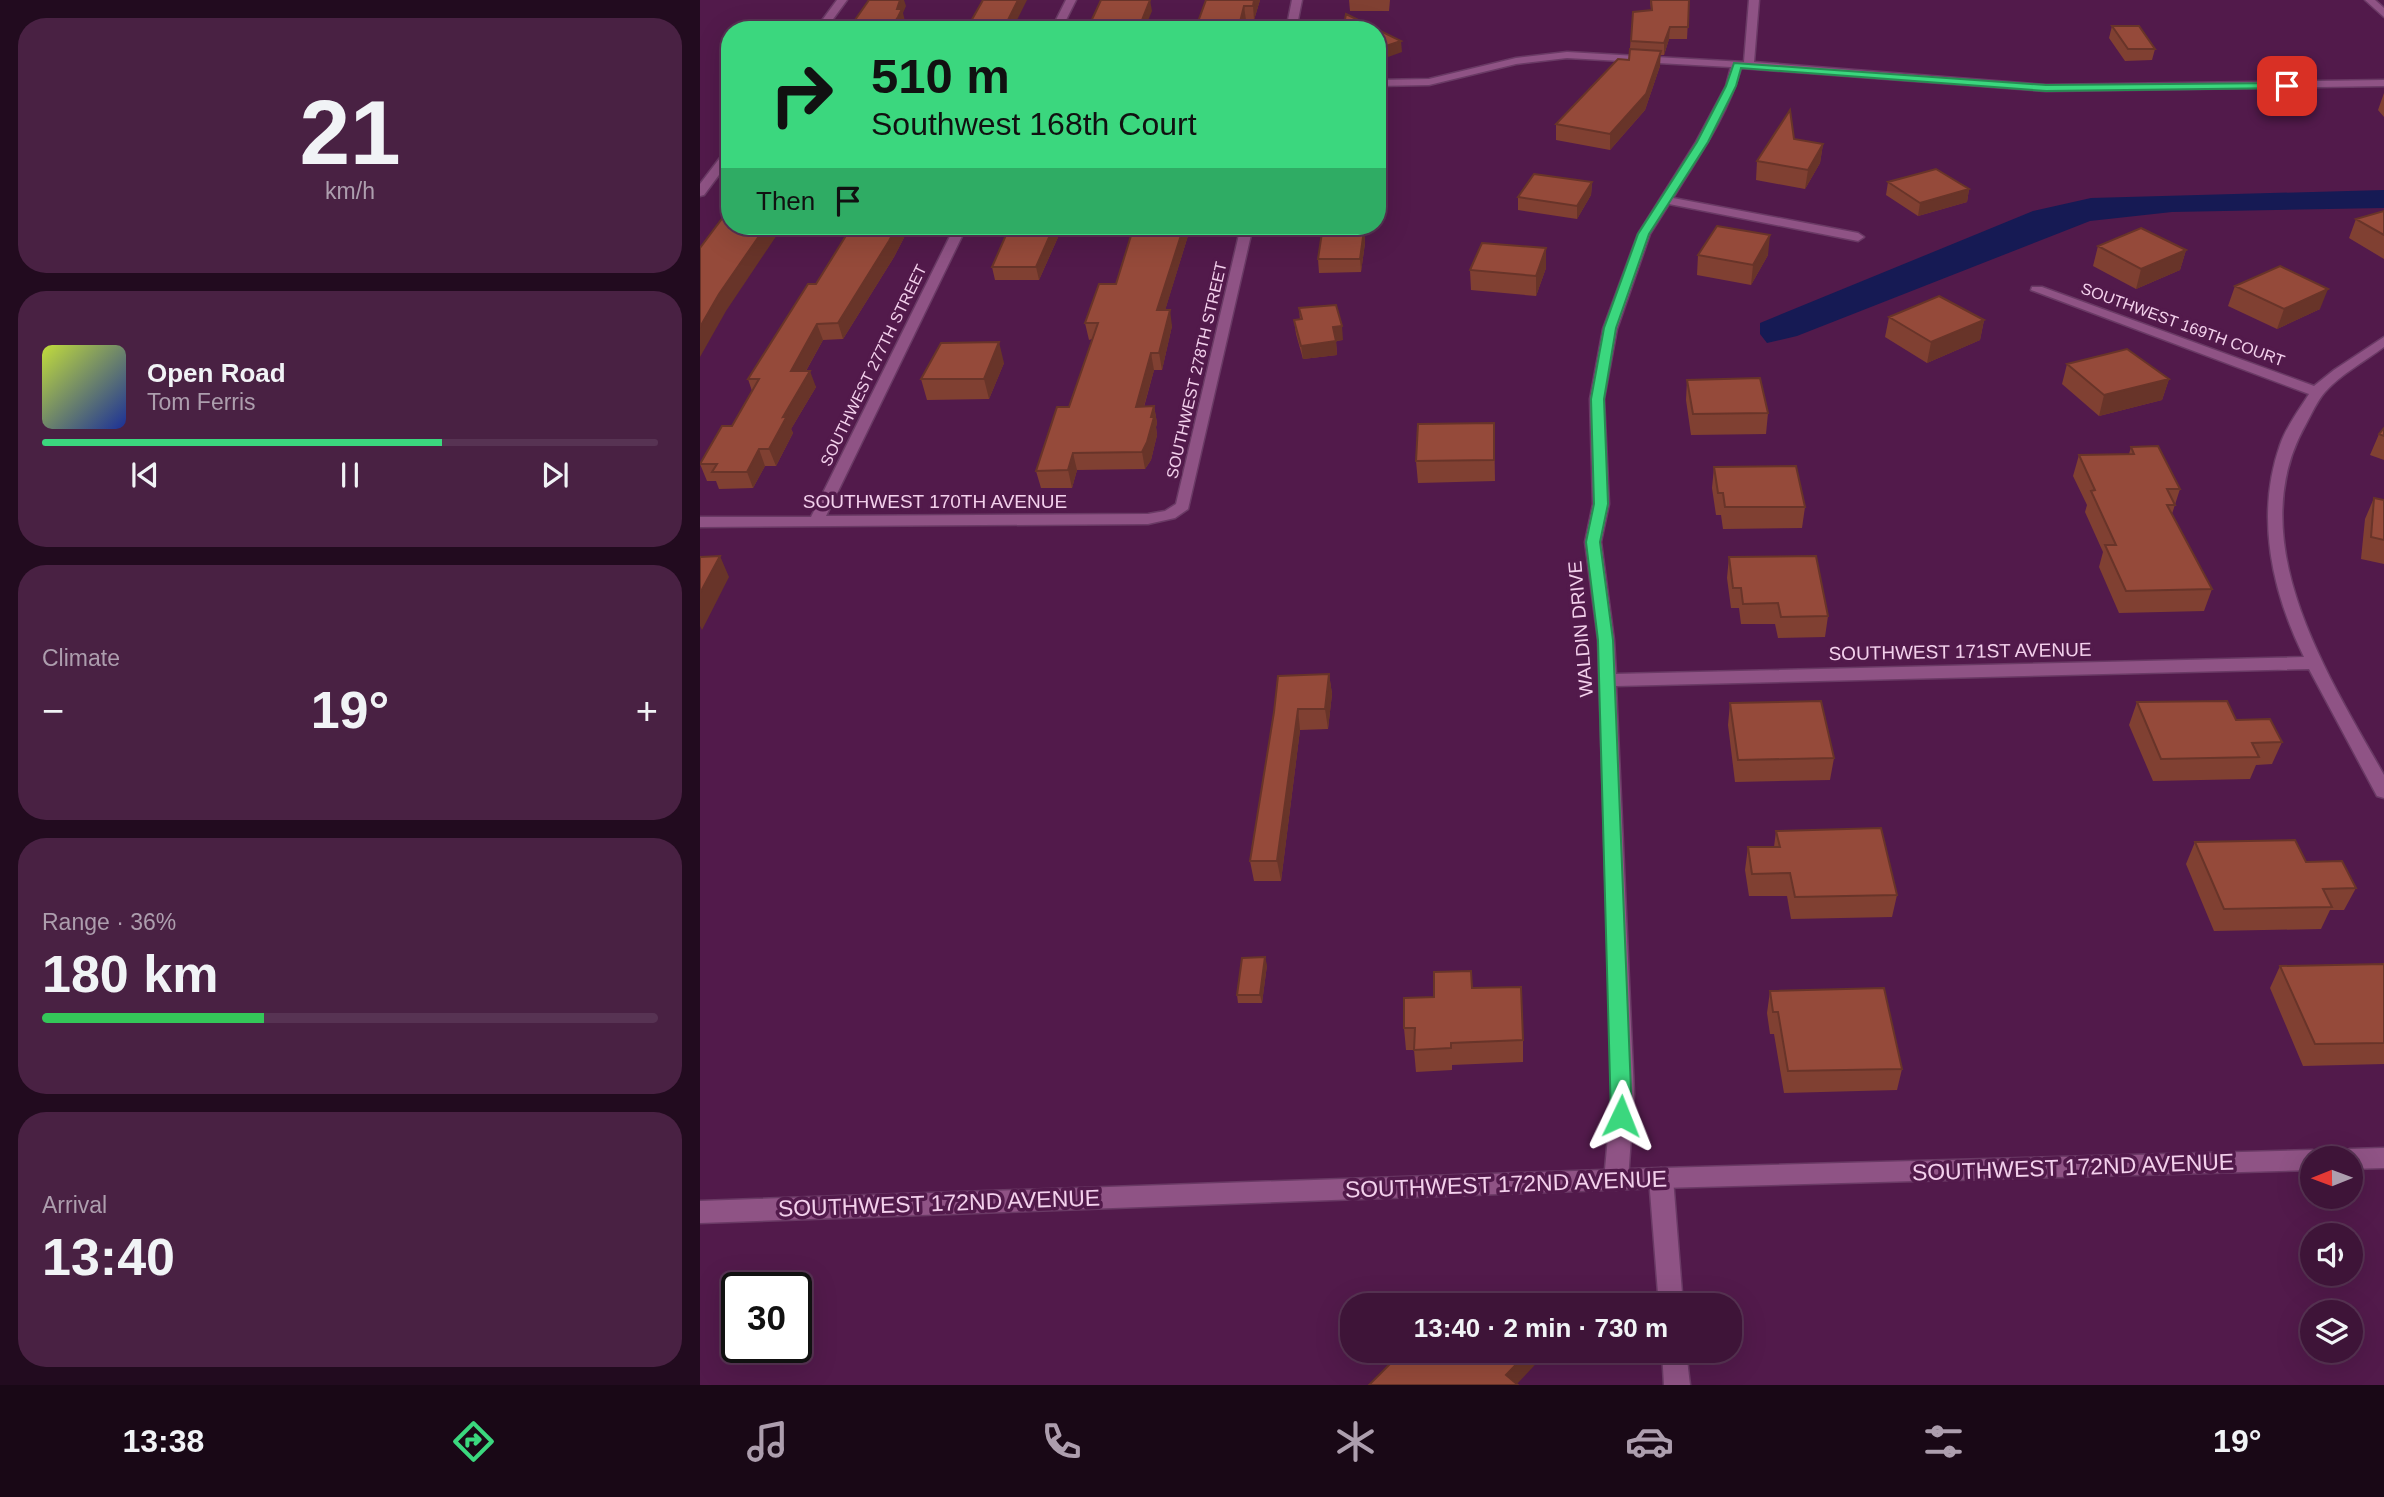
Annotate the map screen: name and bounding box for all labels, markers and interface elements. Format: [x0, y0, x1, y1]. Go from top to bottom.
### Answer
icon: right [756, 49, 847, 140]
text: 510 m [871, 49, 1010, 103]
pin [2257, 56, 2317, 116]
icon: arrive [2268, 67, 2306, 105]
text: 21 [299, 82, 401, 183]
text: Southwest 168th Court [871, 106, 1197, 142]
text: km/h [325, 178, 375, 204]
icon: arrive [829, 182, 867, 220]
text: Then [756, 186, 815, 216]
street label: SOUTHWEST 278TH STREET [1163, 260, 1230, 480]
street label: SOUTHWEST 277TH STREET [817, 262, 930, 469]
street label: SOUTHWEST 169TH COURT [2079, 280, 2287, 369]
text: Open Road [147, 358, 286, 388]
text: Tom Ferris [147, 389, 256, 415]
icon: previous [126, 456, 164, 494]
icon: pause [331, 456, 369, 494]
icon: next [536, 456, 574, 494]
street label: SOUTHWEST 170TH AVENUE [803, 491, 1067, 512]
street label: WALDIN DRIVE [1564, 560, 1597, 698]
street label: SOUTHWEST 171ST AVENUE [1828, 639, 2092, 664]
text: Climate [42, 645, 120, 671]
text: 19° [311, 681, 389, 739]
text: − [42, 690, 64, 732]
text: + [636, 690, 658, 732]
text: Range · 36% [42, 909, 176, 935]
text: 180 km [42, 945, 218, 1003]
position arrow [1584, 1079, 1658, 1153]
north arrow [2300, 1146, 2362, 1209]
map controls [2300, 1146, 2363, 1363]
street label: SOUTHWEST 172ND AVENUE [1911, 1148, 2235, 1186]
street label: SOUTHWEST 172ND AVENUE [1344, 1165, 1668, 1203]
street label: SOUTHWEST 172ND AVENUE [777, 1184, 1101, 1222]
text: Arrival [42, 1192, 107, 1218]
button: sound [2300, 1223, 2363, 1286]
text: 13:40 [42, 1228, 175, 1286]
speed limit sign: 30 [721, 1272, 812, 1363]
button: layers [2300, 1300, 2363, 1363]
text: 13:40 · 2 min · 730 m [1414, 1313, 1668, 1343]
icon: directions [449, 1417, 498, 1466]
icon: music [743, 1417, 792, 1466]
icon: phone [1037, 1417, 1086, 1466]
icon: climate [1331, 1417, 1380, 1466]
icon: car [1625, 1417, 1674, 1466]
icon: filters [1919, 1417, 1968, 1466]
text: 13:38 [122, 1423, 204, 1459]
text: 19° [2213, 1423, 2262, 1459]

